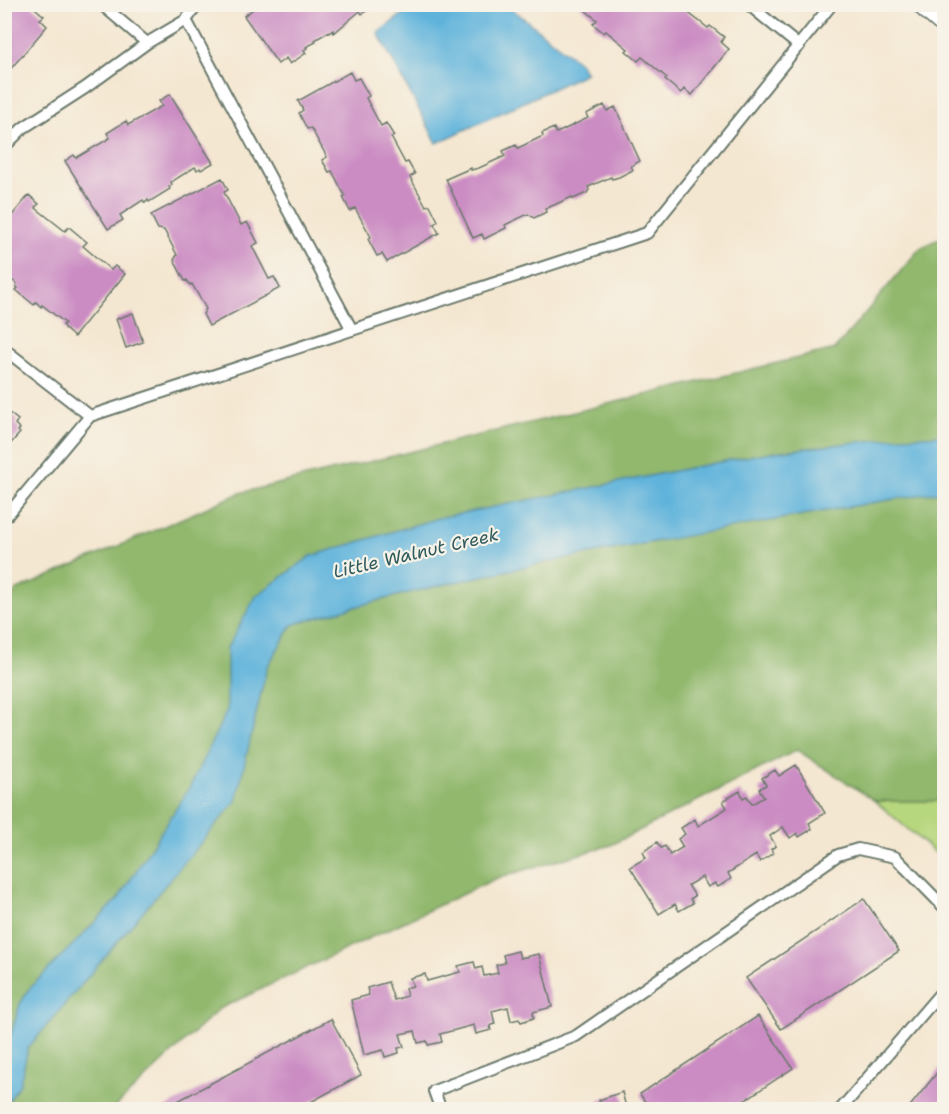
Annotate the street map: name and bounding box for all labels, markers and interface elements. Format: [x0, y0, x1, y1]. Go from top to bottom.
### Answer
water label: Little Walnut Creek [331, 522, 502, 584]

